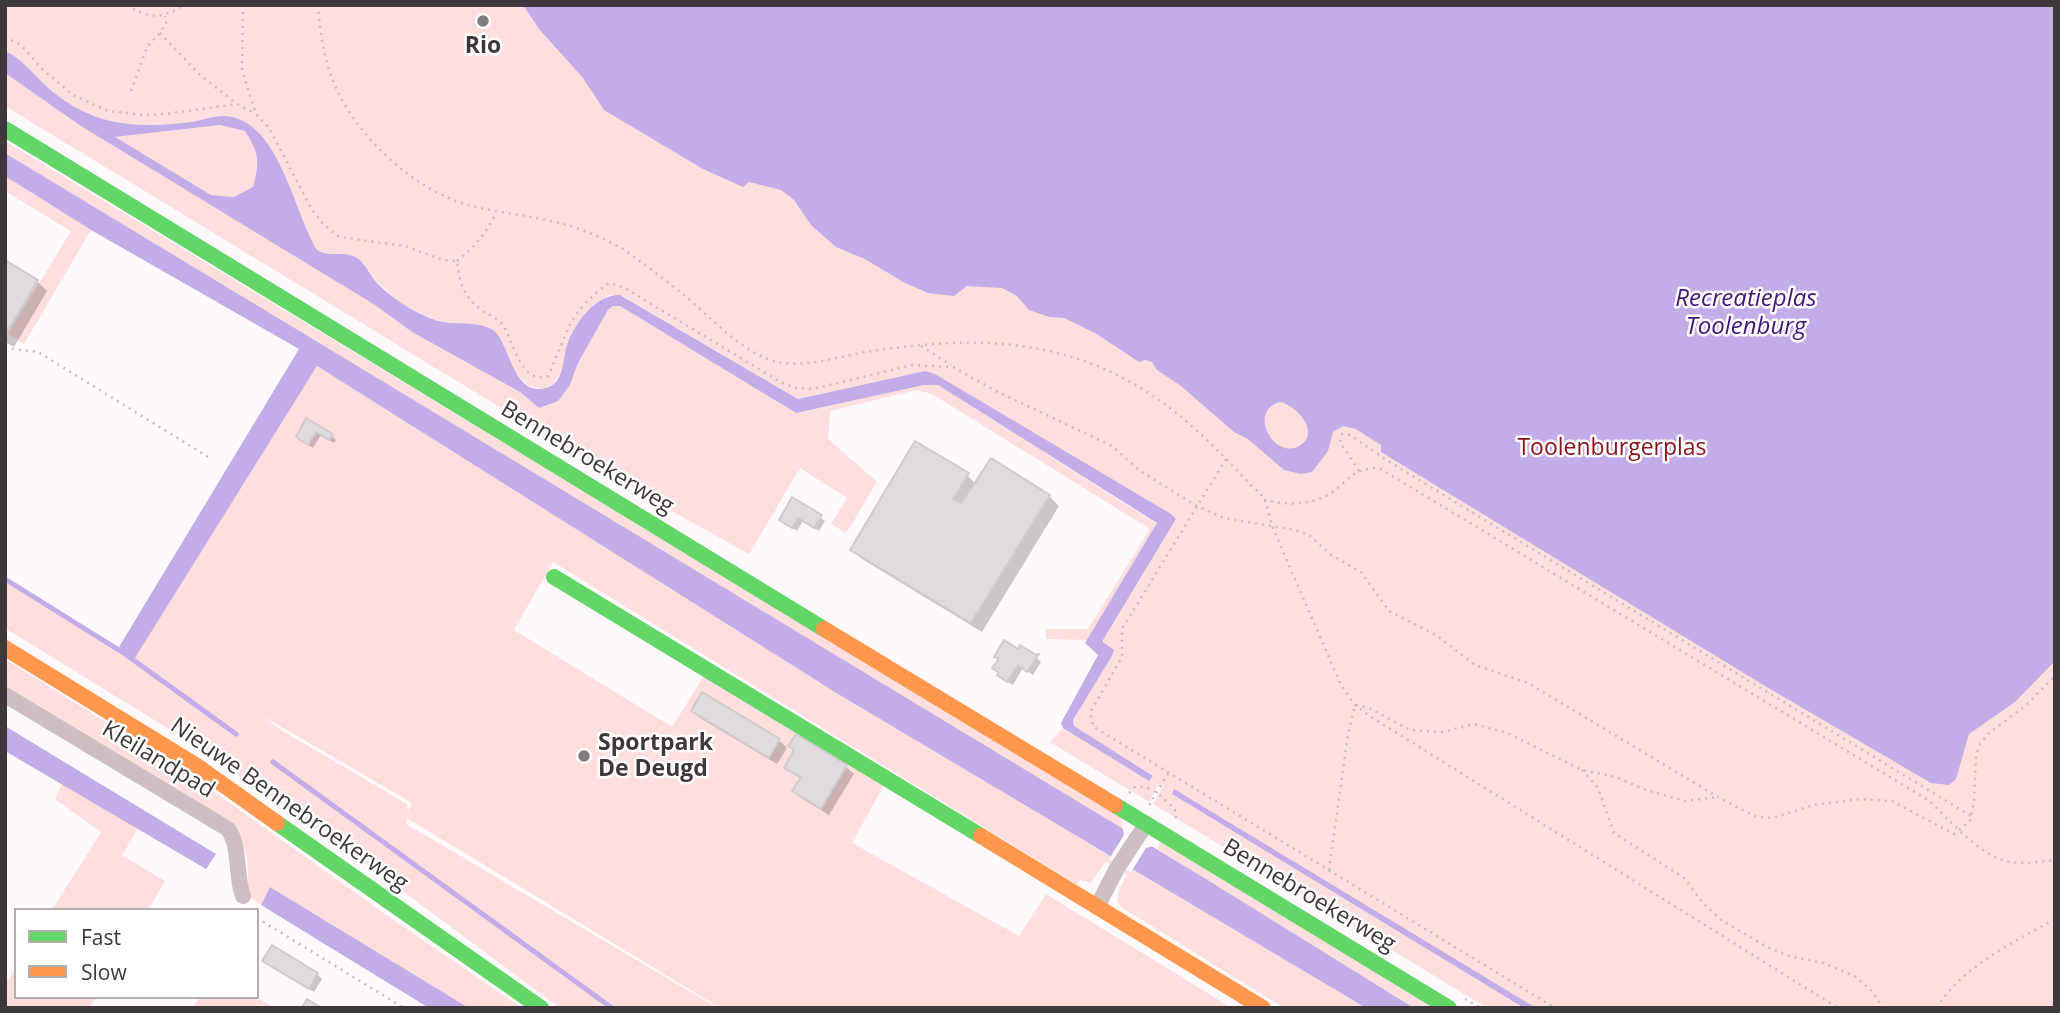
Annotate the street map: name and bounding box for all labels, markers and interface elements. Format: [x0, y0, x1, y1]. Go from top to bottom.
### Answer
marker: Rio [475, 13, 491, 29]
place label: Rio [465, 32, 501, 60]
water label: Recreatieplas Toolenburg [1675, 285, 1817, 341]
street label: Bennebroekerweg [496, 396, 678, 520]
park label: Toolenburgerplas [1517, 434, 1707, 462]
street label: Nieuwe Bennebroekerweg [165, 712, 413, 898]
street label: Kleilandpad [97, 716, 219, 804]
place label: Sportpark De Deugd [598, 729, 713, 783]
marker: Sportpark De Deugd [576, 748, 592, 764]
street label: Bennebroekerweg [1218, 834, 1400, 958]
legend [14, 908, 259, 999]
text: Fast [81, 923, 121, 951]
text: Slow [81, 958, 127, 986]

